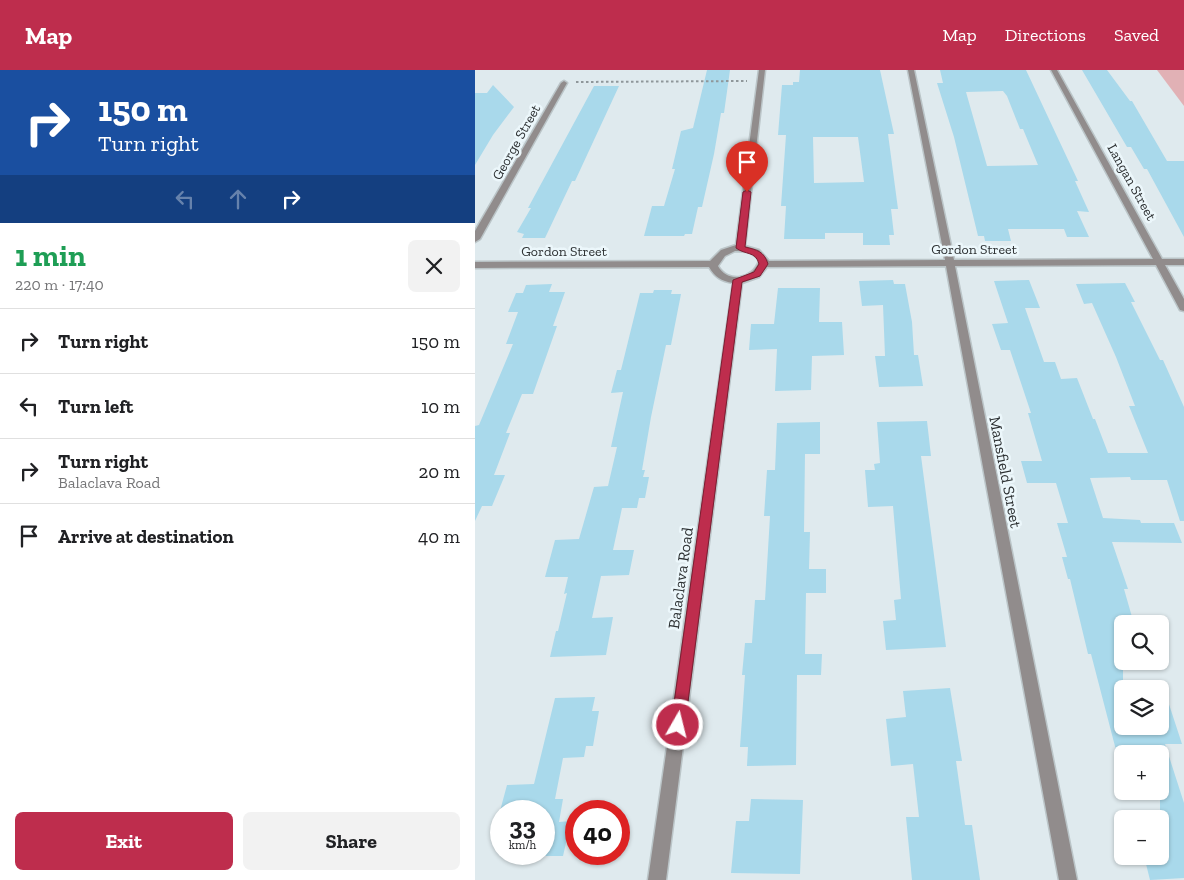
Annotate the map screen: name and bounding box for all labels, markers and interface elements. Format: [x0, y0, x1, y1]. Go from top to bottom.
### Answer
text: Map [25, 21, 72, 50]
text: Map [942, 24, 977, 46]
text: Directions [1005, 24, 1086, 46]
text: Saved [1114, 24, 1159, 46]
text: 150 m [98, 88, 188, 130]
icon: right [15, 90, 80, 155]
street label: George Street [489, 101, 545, 183]
text: Turn right [98, 130, 199, 157]
pin [726, 141, 768, 192]
street label: Langan Street [1104, 141, 1160, 224]
icon: arrive [733, 148, 761, 176]
icon: left [171, 185, 199, 213]
icon: ahead [224, 185, 252, 213]
icon: right [277, 185, 305, 213]
text: 1 min [15, 238, 86, 274]
button: close [408, 240, 460, 292]
street label: Gordon Street [931, 241, 1018, 258]
street label: Gordon Street [521, 243, 608, 260]
text: 220 m · 17:40 [15, 275, 104, 294]
icon: right [15, 327, 43, 355]
text: Turn right [58, 330, 148, 353]
text: 150 m [411, 330, 460, 353]
icon: left [15, 392, 43, 420]
text: Turn left [58, 395, 133, 418]
text: 10 m [421, 395, 460, 418]
street label: Mansfield Street [985, 415, 1026, 530]
text: Turn right [58, 450, 148, 473]
icon: right [15, 457, 43, 485]
text: 20 m [419, 460, 460, 483]
text: Balaclava Road [58, 473, 160, 492]
icon: arrive [15, 522, 43, 550]
text: Arrive at destination [58, 525, 234, 548]
text: 40 m [418, 525, 460, 548]
street label: Balaclava Road [664, 526, 697, 630]
map controls [1114, 615, 1169, 865]
button: search [1114, 615, 1169, 670]
button: layers [1114, 680, 1169, 735]
position arrow [651, 698, 703, 750]
button: + [1114, 745, 1169, 800]
speed limit sign: 40 [565, 800, 630, 865]
button: − [1114, 810, 1169, 865]
text: 33 [509, 811, 536, 841]
button: Exit [15, 812, 233, 870]
button: Share [243, 812, 460, 870]
text: km/h [509, 838, 536, 852]

